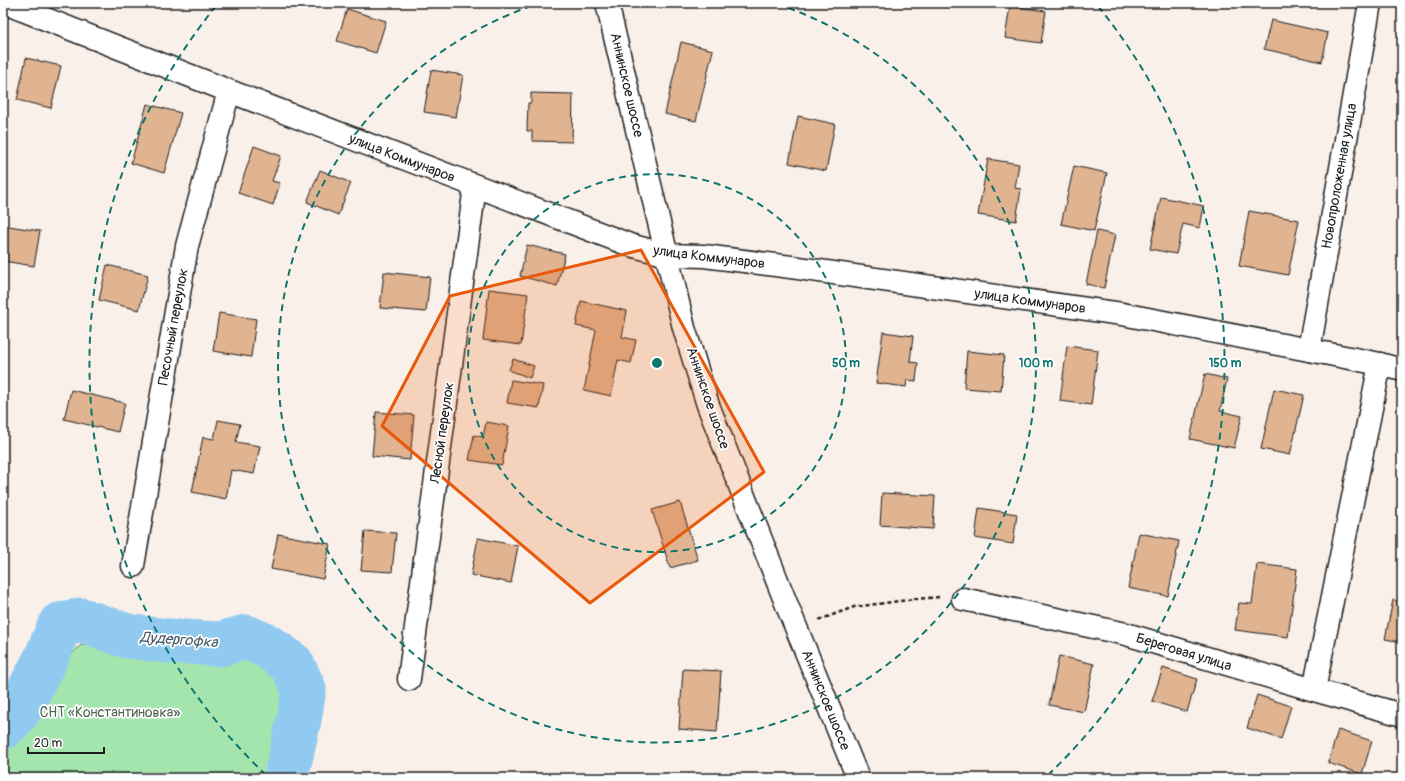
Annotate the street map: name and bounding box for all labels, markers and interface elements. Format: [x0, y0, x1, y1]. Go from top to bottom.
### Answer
street label: Аннинское шоссе [607, 31, 647, 139]
street label: Новопроложенная улица [1318, 102, 1360, 250]
street label: улица Коммунаров [346, 130, 458, 186]
street label: улица Коммунаров [651, 242, 766, 272]
street label: Песочный переулок [154, 267, 192, 387]
street label: улица Коммунаров [972, 285, 1087, 317]
street label: Аннинское шоссе [683, 345, 733, 451]
centre of rings [650, 356, 664, 370]
text: 50 m [832, 356, 860, 371]
text: 100 m [1019, 356, 1054, 371]
text: 150 m [1209, 356, 1242, 371]
street label: Лесной переулок [426, 381, 458, 486]
water label: Дудергофка [139, 628, 219, 652]
street label: Береговая улица [1134, 629, 1234, 675]
street label: Аннинское шоссе [798, 647, 854, 753]
park label: СНТ «Константиновка» [40, 704, 180, 721]
scale bar [28, 729, 104, 755]
text: 20 m [34, 736, 63, 751]

